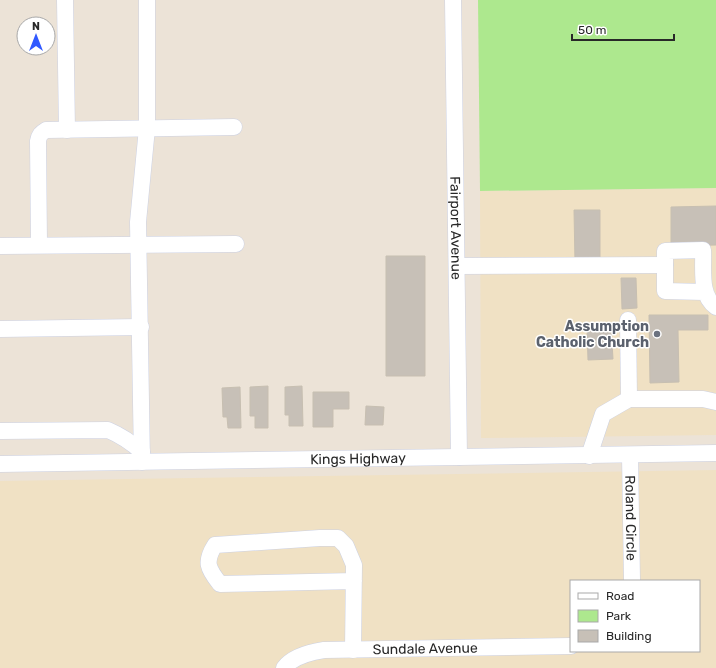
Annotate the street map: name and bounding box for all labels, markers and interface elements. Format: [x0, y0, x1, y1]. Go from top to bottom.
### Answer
north arrow [16, 16, 56, 56]
scale bar [572, 16, 674, 42]
text: N [32, 20, 40, 33]
text: 50 m [578, 23, 606, 37]
street label: Fairport Avenue [446, 176, 465, 280]
place label: Assumption Catholic Church [536, 318, 649, 351]
marker: Assumption Catholic Church [652, 329, 662, 339]
street label: Kings Highway [310, 450, 406, 468]
street label: Roland Circle [621, 475, 640, 561]
legend [570, 580, 700, 652]
text: Road [606, 589, 634, 603]
text: Park [606, 609, 632, 623]
text: Building [606, 629, 652, 643]
street label: Sundale Avenue [372, 640, 478, 658]

